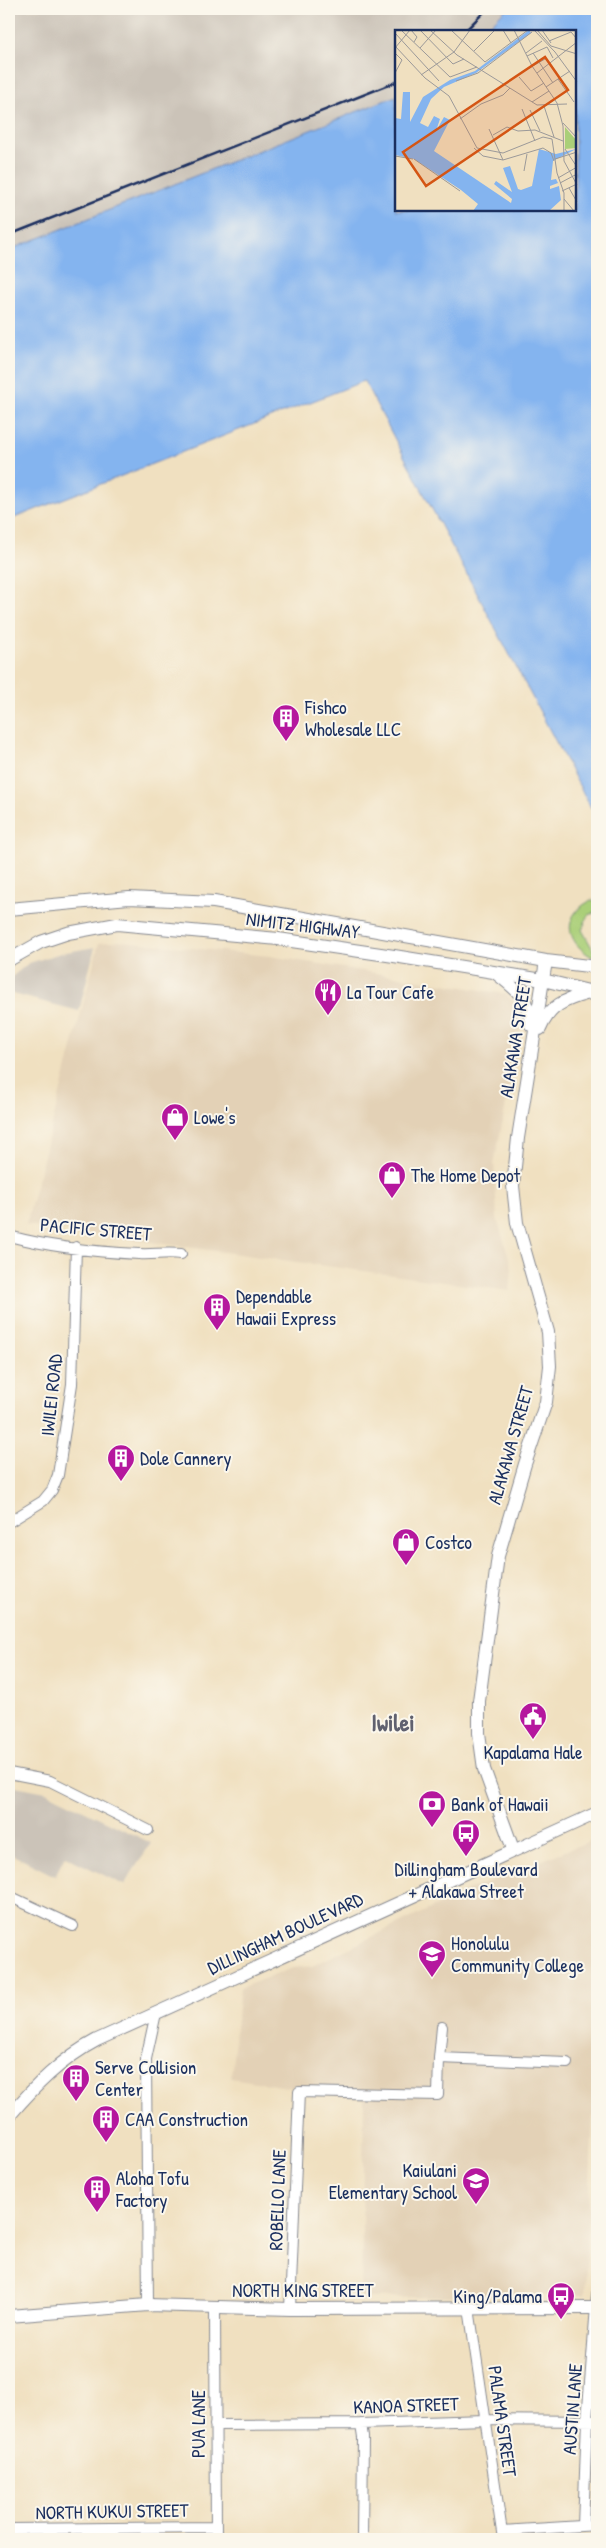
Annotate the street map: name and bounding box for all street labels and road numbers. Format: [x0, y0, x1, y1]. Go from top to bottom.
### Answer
street label: NIMITZ HIGHWAY [245, 905, 362, 945]
street label: ALAKAWA STREET [493, 974, 538, 1099]
street label: PACIFIC STREET [39, 1211, 154, 1247]
street label: IWILEI ROAD [34, 1353, 68, 1437]
street label: ALAKAWA STREET [481, 1382, 540, 1507]
street label: DILLINGHAM BOULEVARD [203, 1886, 367, 1980]
street label: ROBELLO LANE [262, 2148, 292, 2251]
street label: NORTH KING STREET [232, 2277, 375, 2303]
street label: AUSTIN LANE [556, 2362, 588, 2455]
street label: PALAMA STREET [482, 2364, 524, 2479]
street label: PUA LANE [185, 2389, 211, 2458]
street label: KANOA STREET [353, 2390, 460, 2420]
street label: NORTH KUKUI STREET [35, 2497, 190, 2525]

